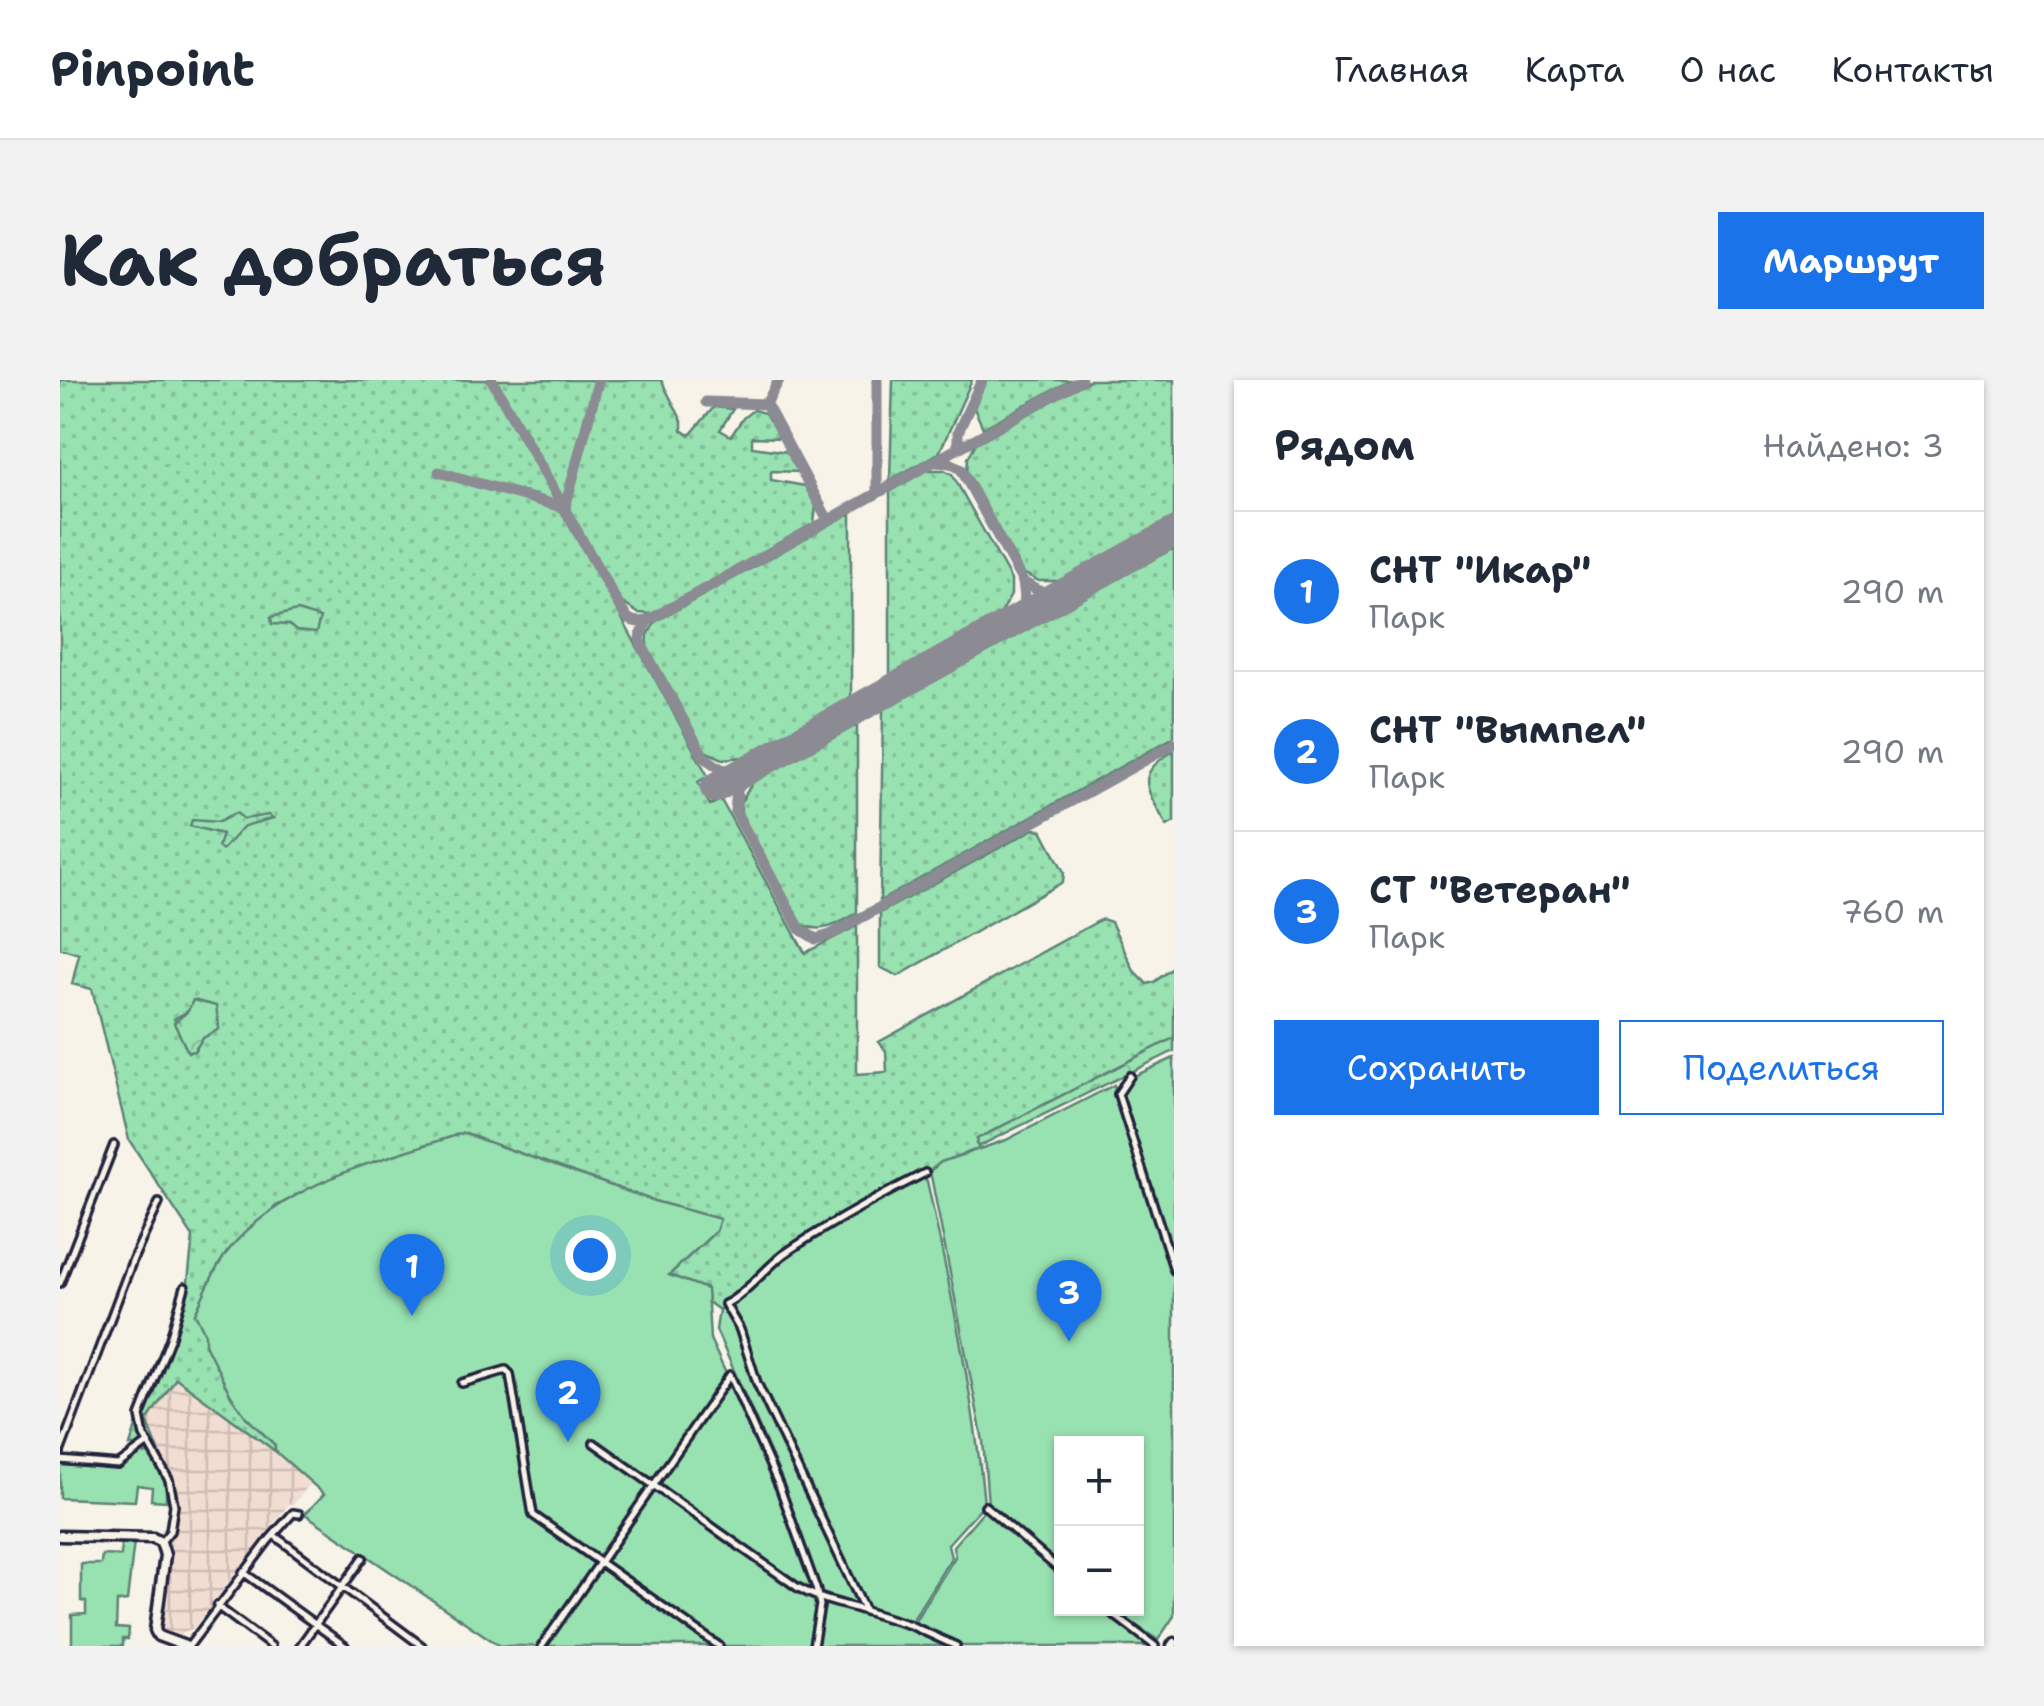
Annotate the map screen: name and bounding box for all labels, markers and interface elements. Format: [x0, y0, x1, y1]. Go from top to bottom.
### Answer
text: Pinpoint [50, 37, 255, 101]
text: Главная [1334, 46, 1469, 93]
text: Карта [1524, 46, 1625, 93]
text: О нас [1680, 46, 1776, 93]
text: Контакты [1831, 46, 1994, 93]
button: Маршрут [1718, 212, 1984, 309]
text: Как добраться [60, 214, 606, 307]
text: Рядом [1274, 417, 1415, 473]
text: Найдено: 3 [1763, 424, 1944, 467]
text: СНТ "Икар" [1369, 544, 1591, 595]
text: 1 [1299, 570, 1314, 613]
text: 290 m [1841, 570, 1944, 613]
text: Парк [1369, 595, 1445, 638]
text: СНТ "Вымпел" [1369, 704, 1646, 755]
text: 2 [1295, 730, 1318, 773]
text: 290 m [1841, 730, 1944, 773]
text: Парк [1369, 755, 1445, 798]
text: СТ "Ветеран" [1369, 864, 1631, 915]
text: 3 [1295, 890, 1318, 933]
text: 760 m [1840, 890, 1944, 933]
text: Парк [1369, 915, 1445, 958]
button: Сохранить [1274, 1020, 1599, 1115]
button: Поделиться [1619, 1020, 1944, 1115]
your location [565, 1230, 616, 1281]
pin: 1 [380, 1234, 444, 1316]
pin: 3 [1036, 1260, 1102, 1342]
pin: 2 [536, 1360, 600, 1442]
map controls [1054, 1436, 1144, 1616]
button: + [1054, 1436, 1144, 1526]
button: − [1054, 1526, 1144, 1616]

